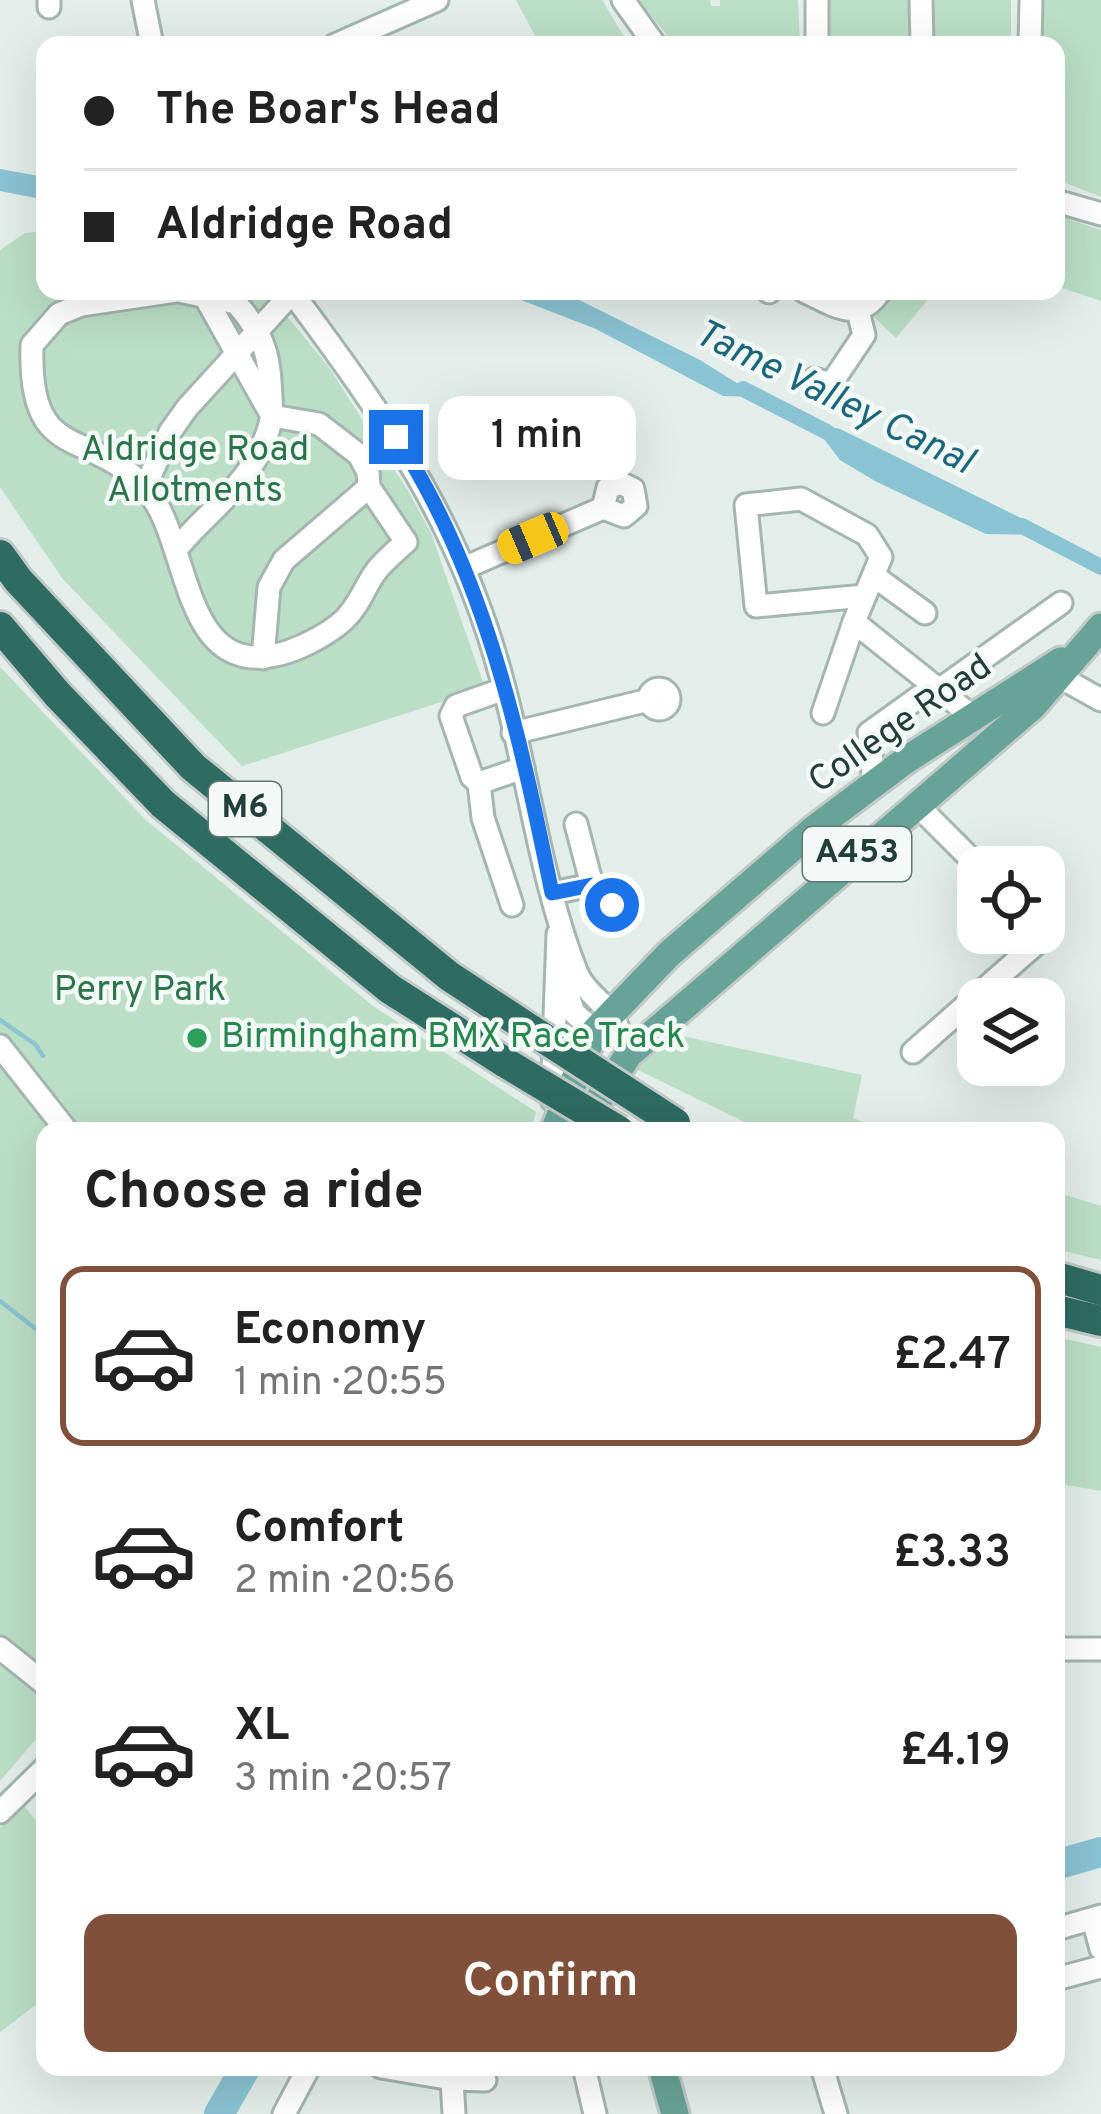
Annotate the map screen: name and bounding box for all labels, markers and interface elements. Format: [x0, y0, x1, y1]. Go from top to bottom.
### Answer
text: The Boar's Head [156, 83, 500, 140]
text: Aldridge Road [156, 198, 453, 255]
water label: Tame Valley Canal [685, 310, 982, 489]
callout: 1 min [438, 395, 636, 479]
route end [369, 410, 423, 464]
text: 1 min [491, 413, 583, 462]
park label: Aldridge Road Allotments [81, 428, 309, 515]
car [493, 507, 573, 569]
street label: College Road [800, 645, 1002, 805]
road number: M6 [209, 782, 281, 836]
road number: A453 [803, 827, 911, 881]
map controls [957, 846, 1065, 1086]
button: locate [957, 846, 1065, 954]
route start [585, 878, 639, 932]
park label: Perry Park [54, 968, 226, 1014]
button: layers [957, 978, 1065, 1086]
place label: Birmingham BMX Race Track [221, 1015, 685, 1061]
marker: Birmingham BMX Race Track [184, 1025, 210, 1051]
text: Choose a ride [84, 1159, 424, 1228]
icon: car [90, 1302, 198, 1410]
text: Economy [234, 1303, 426, 1360]
text: £2.47 [893, 1328, 1011, 1385]
text: 1 min · 20:55 [234, 1360, 447, 1409]
icon: car [90, 1500, 198, 1608]
text: Comfort [234, 1501, 404, 1558]
text: £3.33 [893, 1526, 1011, 1583]
text: 2 min · 20:56 [234, 1558, 455, 1607]
icon: car [90, 1698, 198, 1806]
text: XL [234, 1699, 289, 1756]
text: £4.19 [900, 1724, 1011, 1781]
text: 3 min · 20:57 [234, 1756, 452, 1805]
button: Confirm [84, 1914, 1017, 2052]

